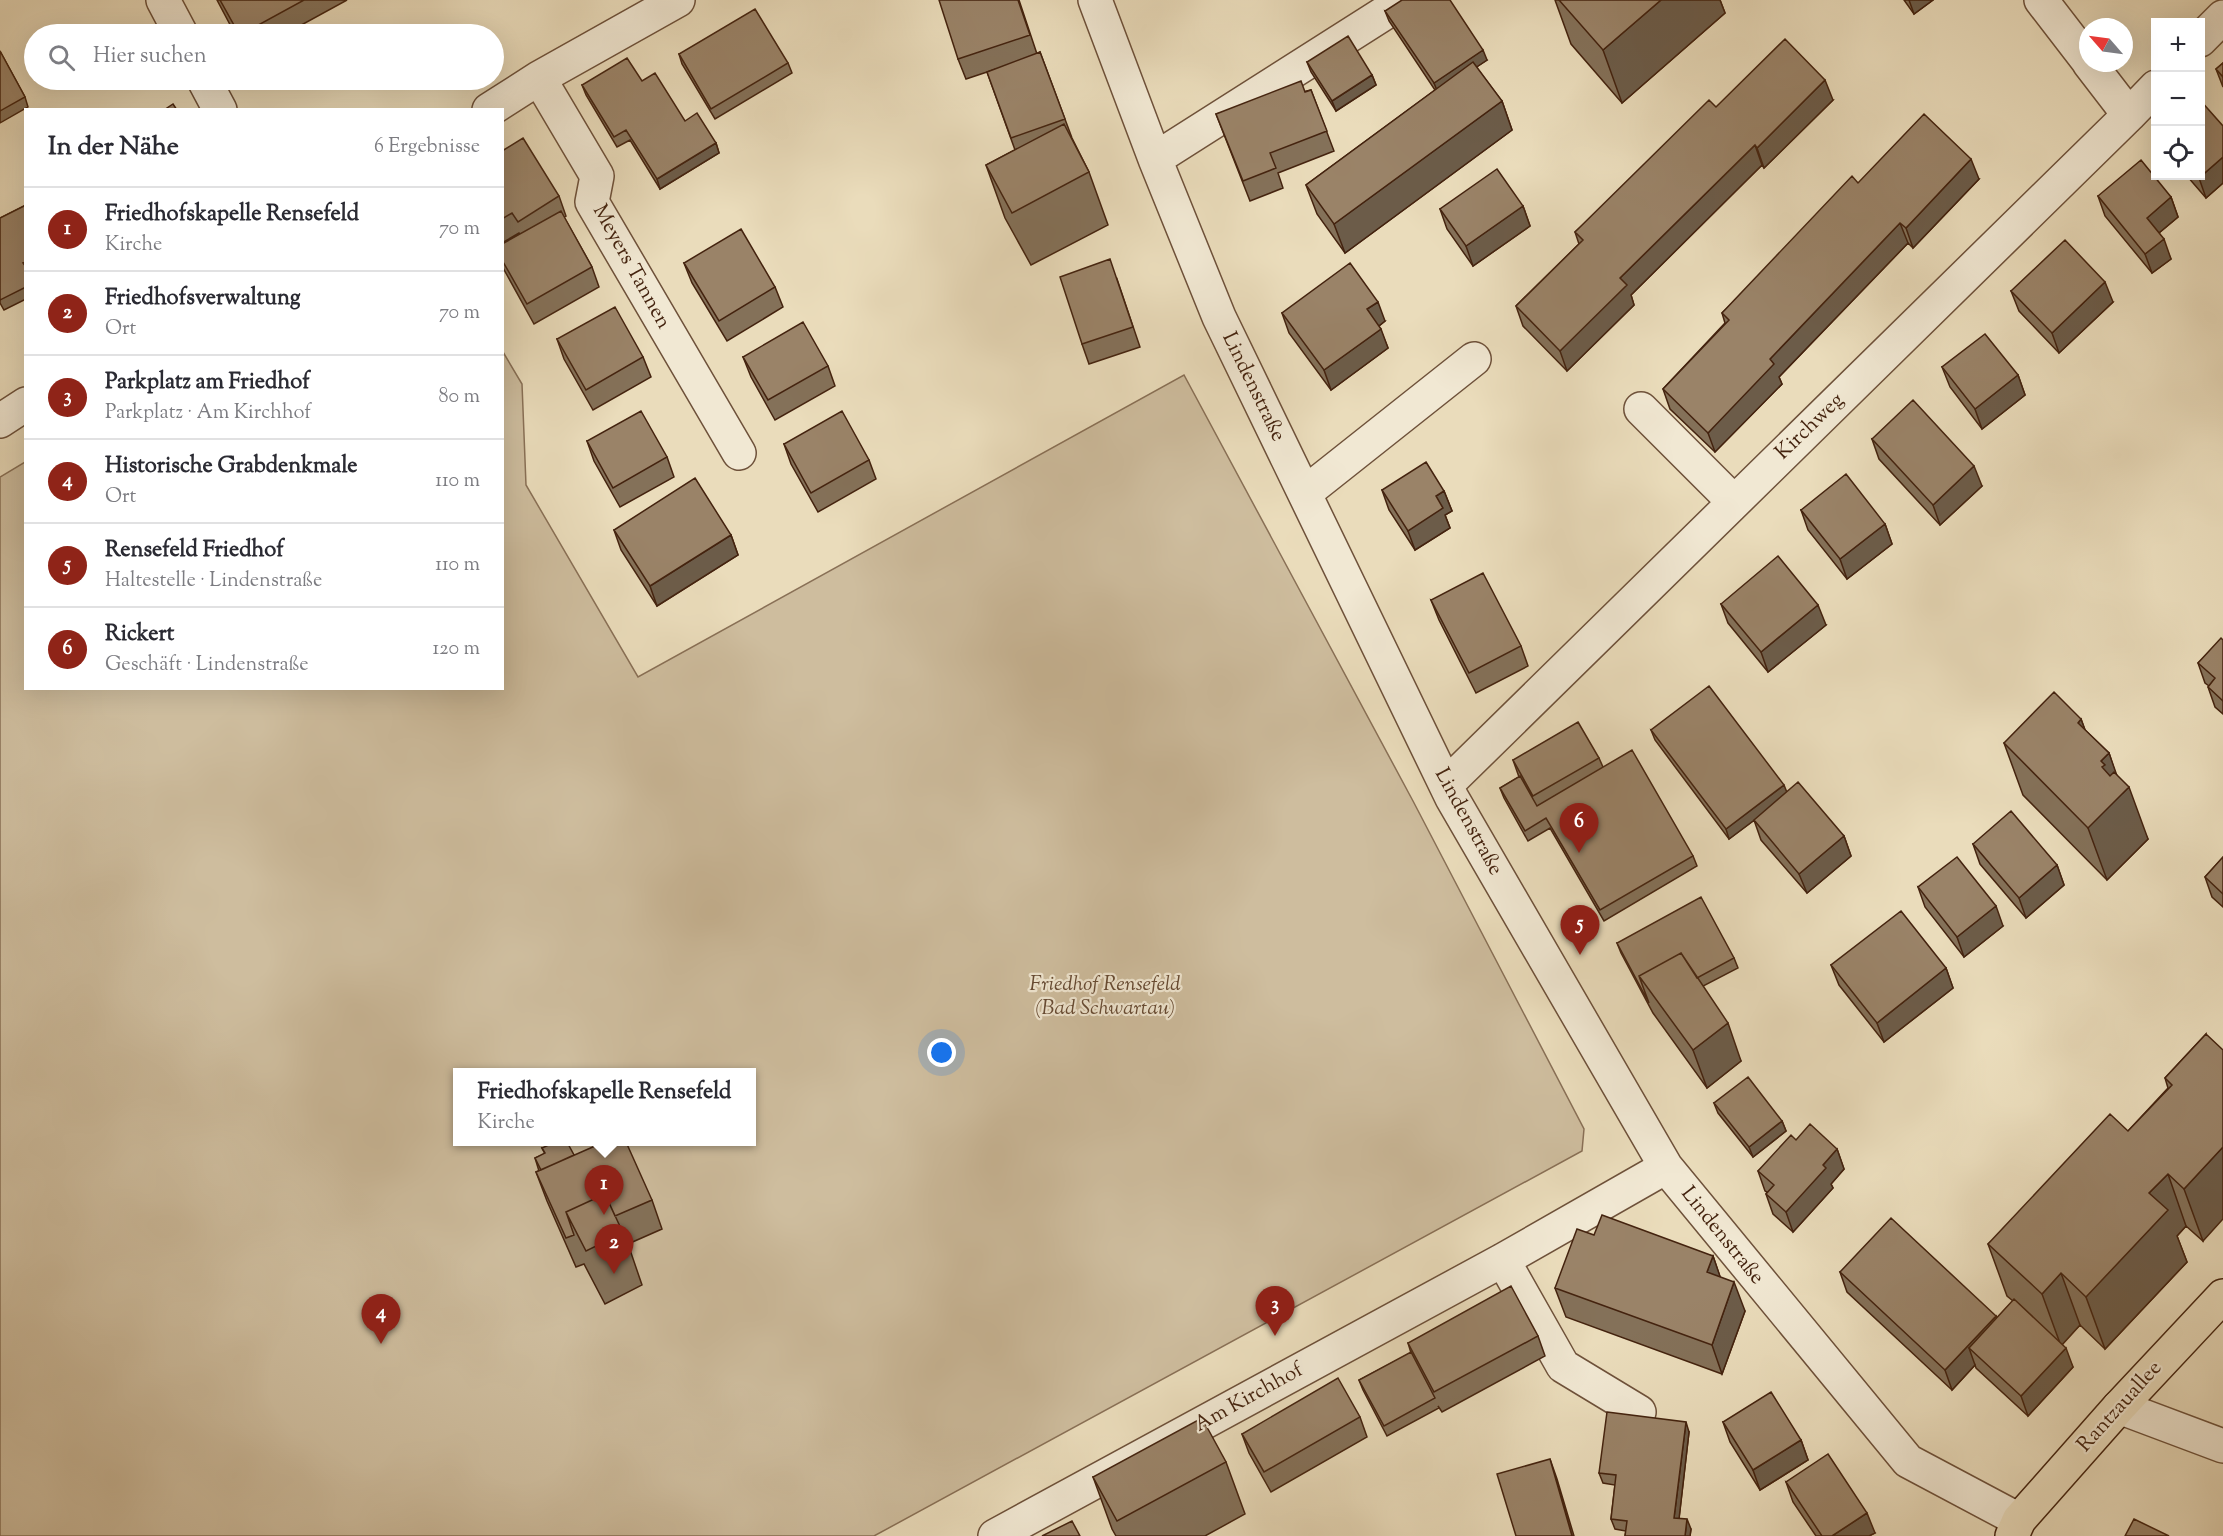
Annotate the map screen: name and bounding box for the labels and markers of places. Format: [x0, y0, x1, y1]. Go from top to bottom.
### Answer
pin: 6 [1560, 804, 1598, 853]
pin: 5 [1560, 906, 1600, 955]
pin: 1 [584, 1166, 624, 1215]
pin: 2 [594, 1224, 634, 1274]
pin: 3 [1256, 1286, 1294, 1336]
pin: 4 [362, 1294, 400, 1344]

